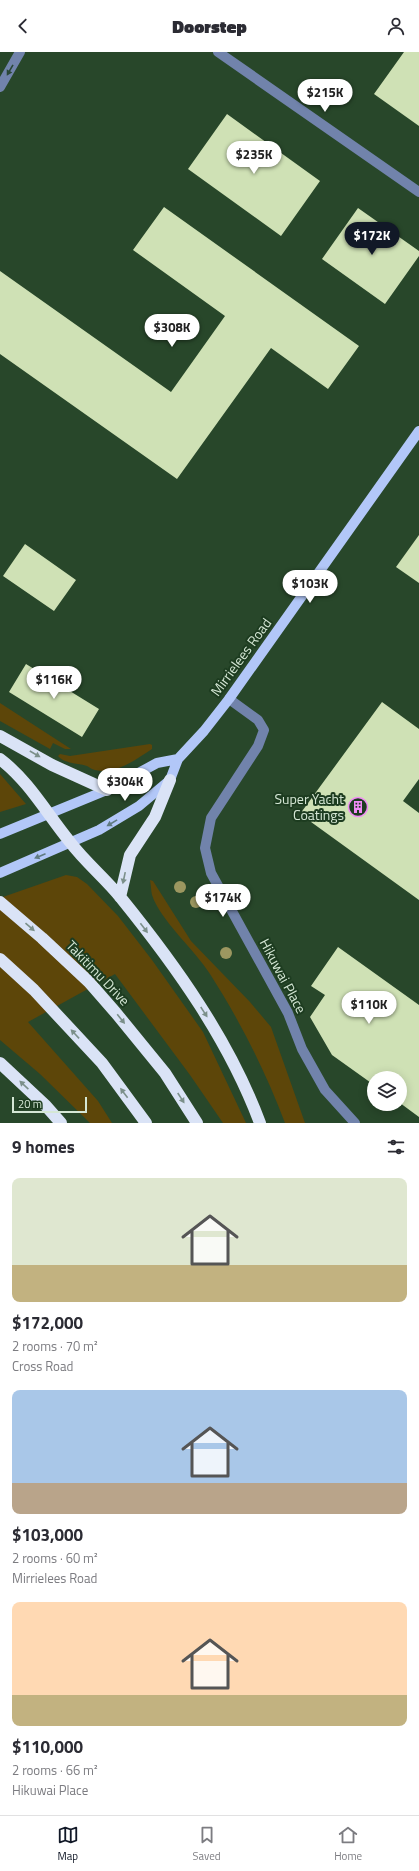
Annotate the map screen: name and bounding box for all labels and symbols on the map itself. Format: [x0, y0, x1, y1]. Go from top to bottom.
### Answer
one-way arrow [7, 64, 13, 75]
pin: $215K [297, 79, 353, 113]
pin: $235K [226, 141, 282, 175]
pin: $172K [344, 222, 400, 256]
pin: $308K [144, 314, 200, 348]
pin: $103K [282, 570, 338, 604]
street label: Mirrielees Road [205, 613, 276, 700]
pin: $116K [26, 666, 82, 700]
one-way arrow [29, 750, 40, 757]
pin: $304K [97, 768, 153, 802]
place label: Super Yacht Coatings [274, 788, 344, 825]
building icon: Super Yacht Coatings [347, 796, 369, 818]
one-way arrow [106, 819, 118, 826]
one-way arrow [34, 853, 45, 859]
one-way arrow [121, 872, 127, 884]
pin: $174K [195, 884, 251, 918]
one-way arrow [25, 922, 34, 931]
one-way arrow [139, 922, 148, 933]
street label: Takitimu Drive [62, 935, 135, 1010]
street label: Hikuwai Place [255, 935, 312, 1017]
pin: $110K [341, 991, 397, 1025]
one-way arrow [200, 1007, 208, 1017]
one-way arrow [117, 1013, 126, 1024]
one-way arrow [70, 1029, 80, 1039]
one-way arrow [19, 1080, 29, 1090]
one-way arrow [120, 1088, 128, 1098]
one-way arrow [177, 1093, 185, 1103]
scale bar [12, 1095, 87, 1114]

